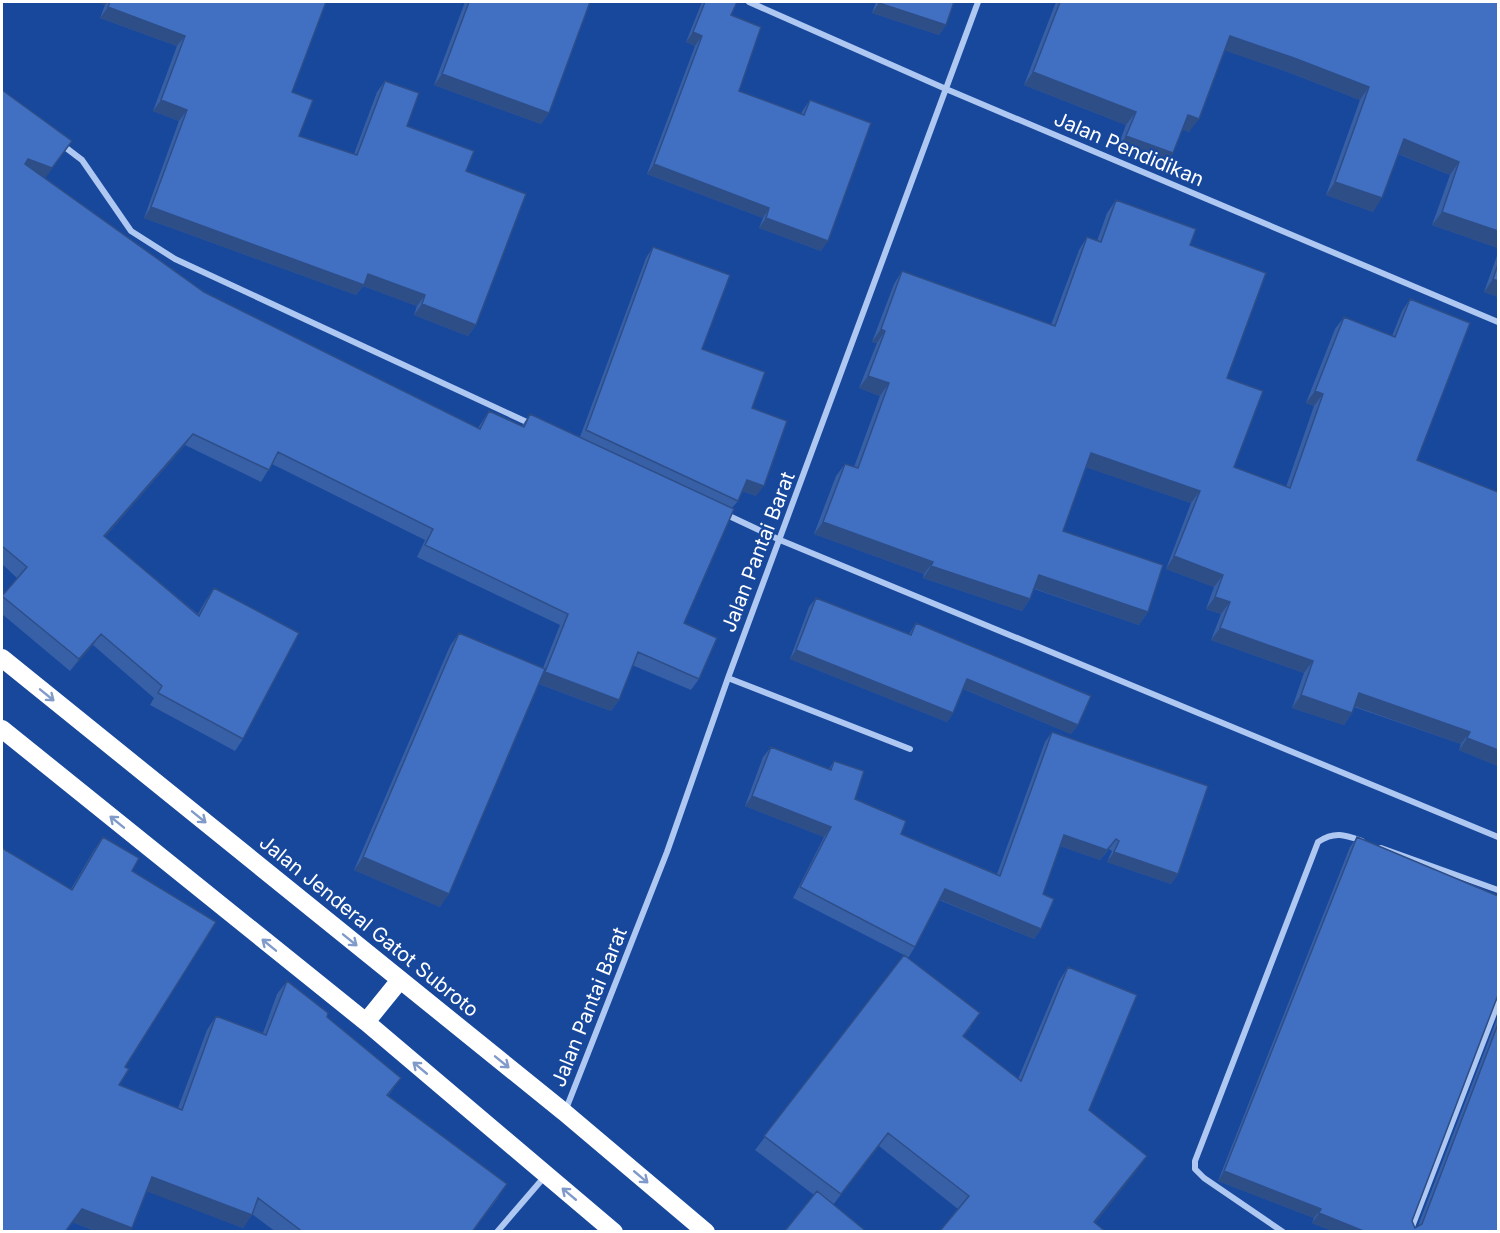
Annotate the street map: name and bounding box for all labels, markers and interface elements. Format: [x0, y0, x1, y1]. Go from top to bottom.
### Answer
street label: Jalan Pendidikan [1050, 107, 1208, 191]
street label: Jalan Pantai Barat [716, 468, 800, 636]
one-way arrow [39, 688, 55, 701]
one-way arrow [191, 811, 207, 824]
one-way arrow [109, 816, 125, 829]
street label: Jalan Jenderal Gatot Subroto [254, 830, 484, 1022]
street label: Jalan Pantai Barat [546, 923, 632, 1090]
one-way arrow [342, 933, 358, 946]
one-way arrow [261, 938, 277, 951]
one-way arrow [494, 1056, 510, 1069]
one-way arrow [413, 1061, 428, 1075]
one-way arrow [633, 1170, 648, 1184]
one-way arrow [562, 1187, 577, 1201]

